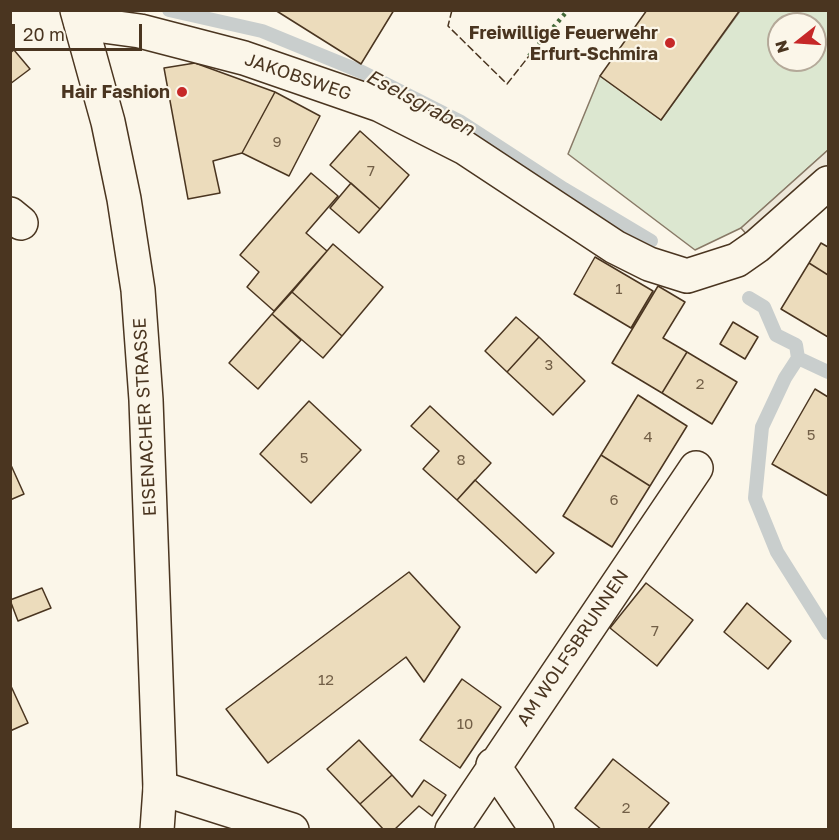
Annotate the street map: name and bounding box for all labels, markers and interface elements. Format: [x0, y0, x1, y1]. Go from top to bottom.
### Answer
scale bar [15, 12, 146, 50]
north arrow [767, 12, 827, 72]
place label: Freiwillige Feuerwehr Erfurt-Schmira [469, 22, 658, 64]
text: 20 m [23, 23, 65, 45]
marker: Freiwillige Feuerwehr Erfurt-Schmira [663, 36, 677, 50]
text: N [770, 38, 793, 55]
street label: JAKOBSWEG [242, 49, 354, 105]
water label: Eselsgraben [362, 65, 478, 141]
place label: Hair Fashion [61, 81, 170, 103]
marker: Hair Fashion [175, 85, 189, 99]
house number: 9 [272, 133, 282, 151]
house number: 7 [367, 162, 375, 180]
house number: 1 [615, 280, 623, 298]
street label: EISENACHER STRASSE [129, 317, 161, 517]
house number: 3 [545, 356, 553, 374]
house number: 2 [696, 375, 704, 393]
house number: 5 [807, 426, 815, 444]
house number: 4 [643, 428, 653, 446]
house number: 5 [300, 449, 308, 467]
house number: 8 [456, 451, 466, 469]
house number: 6 [609, 491, 619, 509]
street label: AM WOLFSBRUNNEN [513, 566, 633, 730]
house number: 7 [651, 622, 659, 640]
house number: 12 [318, 671, 334, 689]
house number: 10 [457, 715, 473, 733]
house number: 2 [622, 799, 630, 817]

